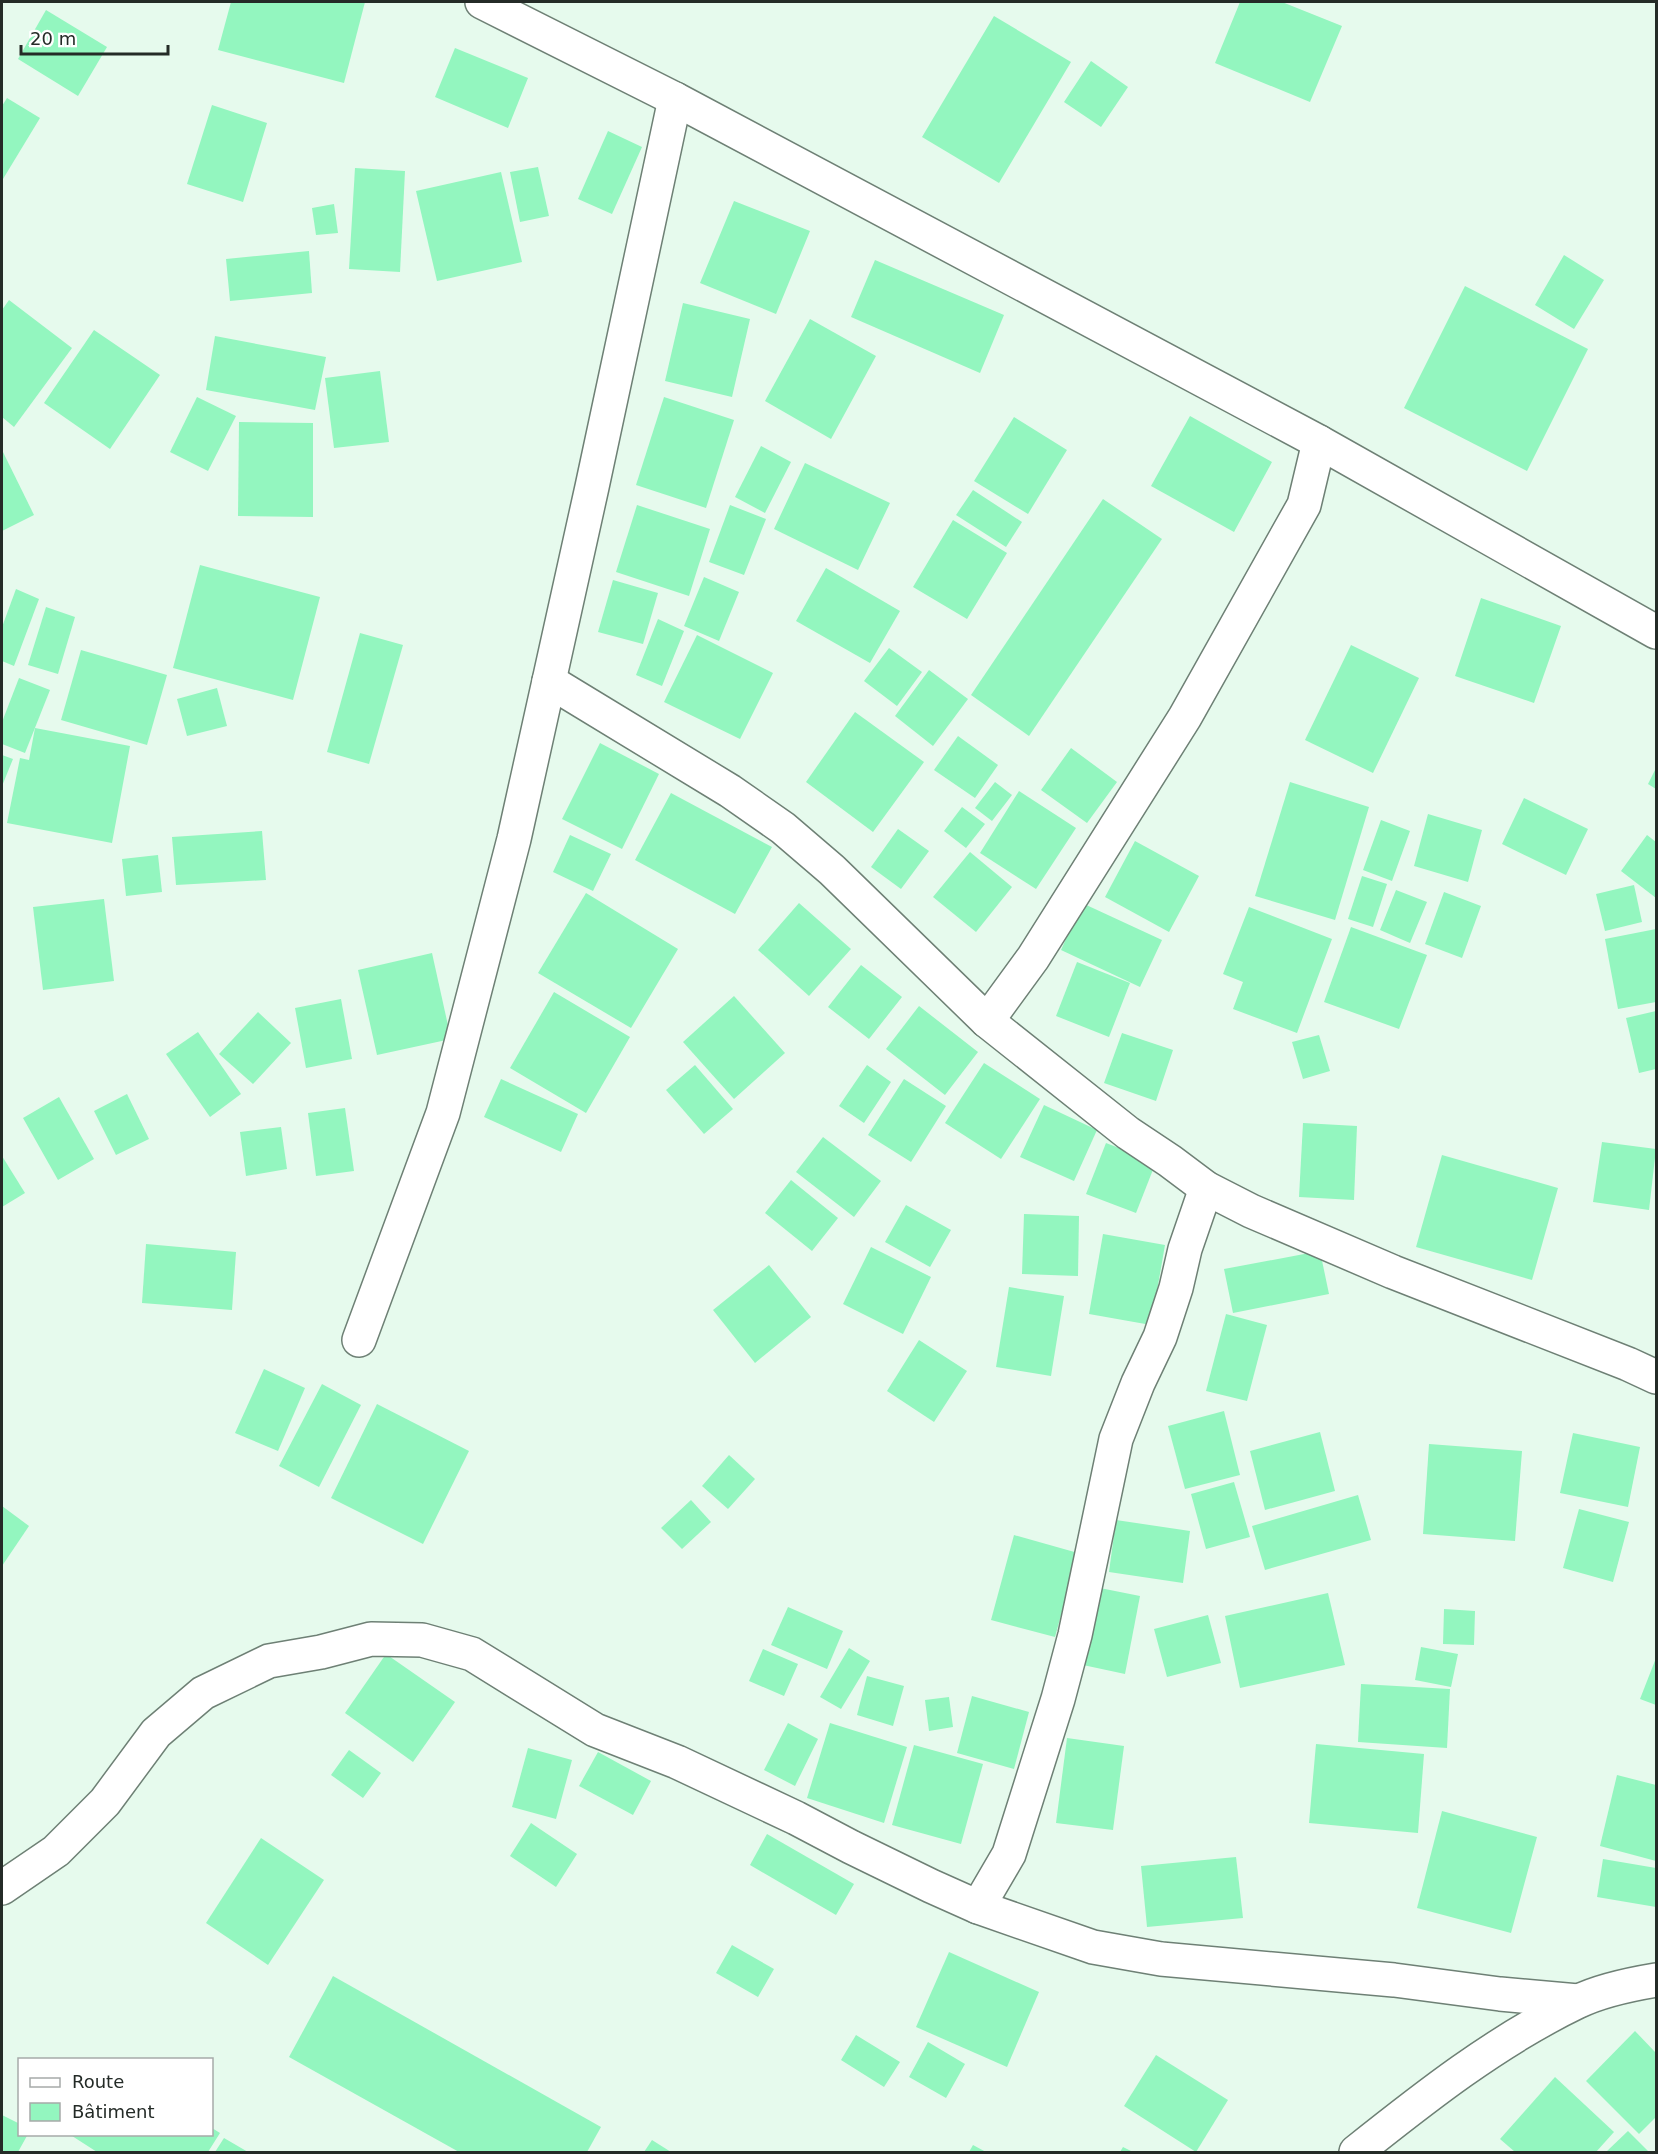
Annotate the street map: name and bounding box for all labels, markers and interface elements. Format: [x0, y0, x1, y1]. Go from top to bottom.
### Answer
scale bar [21, 18, 168, 56]
text: 20 m [30, 28, 76, 49]
legend [18, 2058, 213, 2136]
text: Route [72, 2071, 124, 2092]
text: Bâtiment [72, 2101, 155, 2122]

